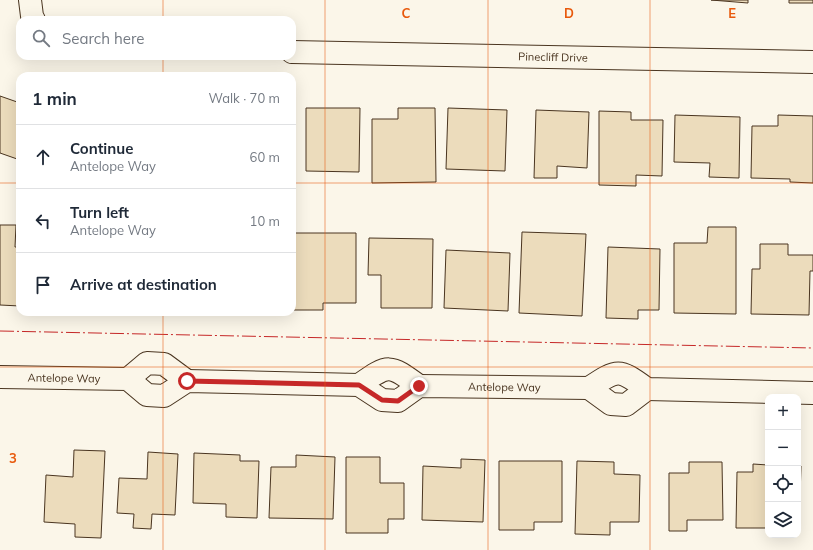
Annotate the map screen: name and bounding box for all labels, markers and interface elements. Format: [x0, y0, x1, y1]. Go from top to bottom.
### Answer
text: C [402, 5, 411, 21]
text: D [564, 5, 574, 21]
text: E [728, 5, 736, 21]
search box [16, 16, 296, 60]
icon: search [30, 27, 52, 49]
text: Search here [62, 29, 144, 48]
street label: Pinecliff Drive [518, 49, 588, 65]
text: 1 min [32, 88, 77, 109]
text: Walk · 70 m [209, 90, 280, 106]
text: Continue [70, 139, 133, 158]
icon: ahead [32, 146, 54, 168]
text: 60 m [250, 149, 280, 165]
text: Antelope Way [70, 158, 156, 174]
text: Turn left [70, 203, 129, 222]
icon: left [32, 210, 54, 232]
text: 10 m [250, 213, 280, 229]
text: Antelope Way [70, 222, 156, 238]
icon: arrive [32, 274, 54, 296]
text: Arrive at destination [70, 275, 217, 294]
street label: Antelope Way [28, 370, 101, 386]
route start [178, 372, 196, 390]
route end [410, 377, 428, 395]
street label: Antelope Way [468, 380, 541, 394]
map controls [765, 394, 801, 538]
button: + [765, 394, 801, 430]
button: − [765, 430, 801, 466]
text: 3 [9, 450, 17, 466]
button: locate [765, 466, 801, 502]
button: layers [765, 502, 801, 538]

